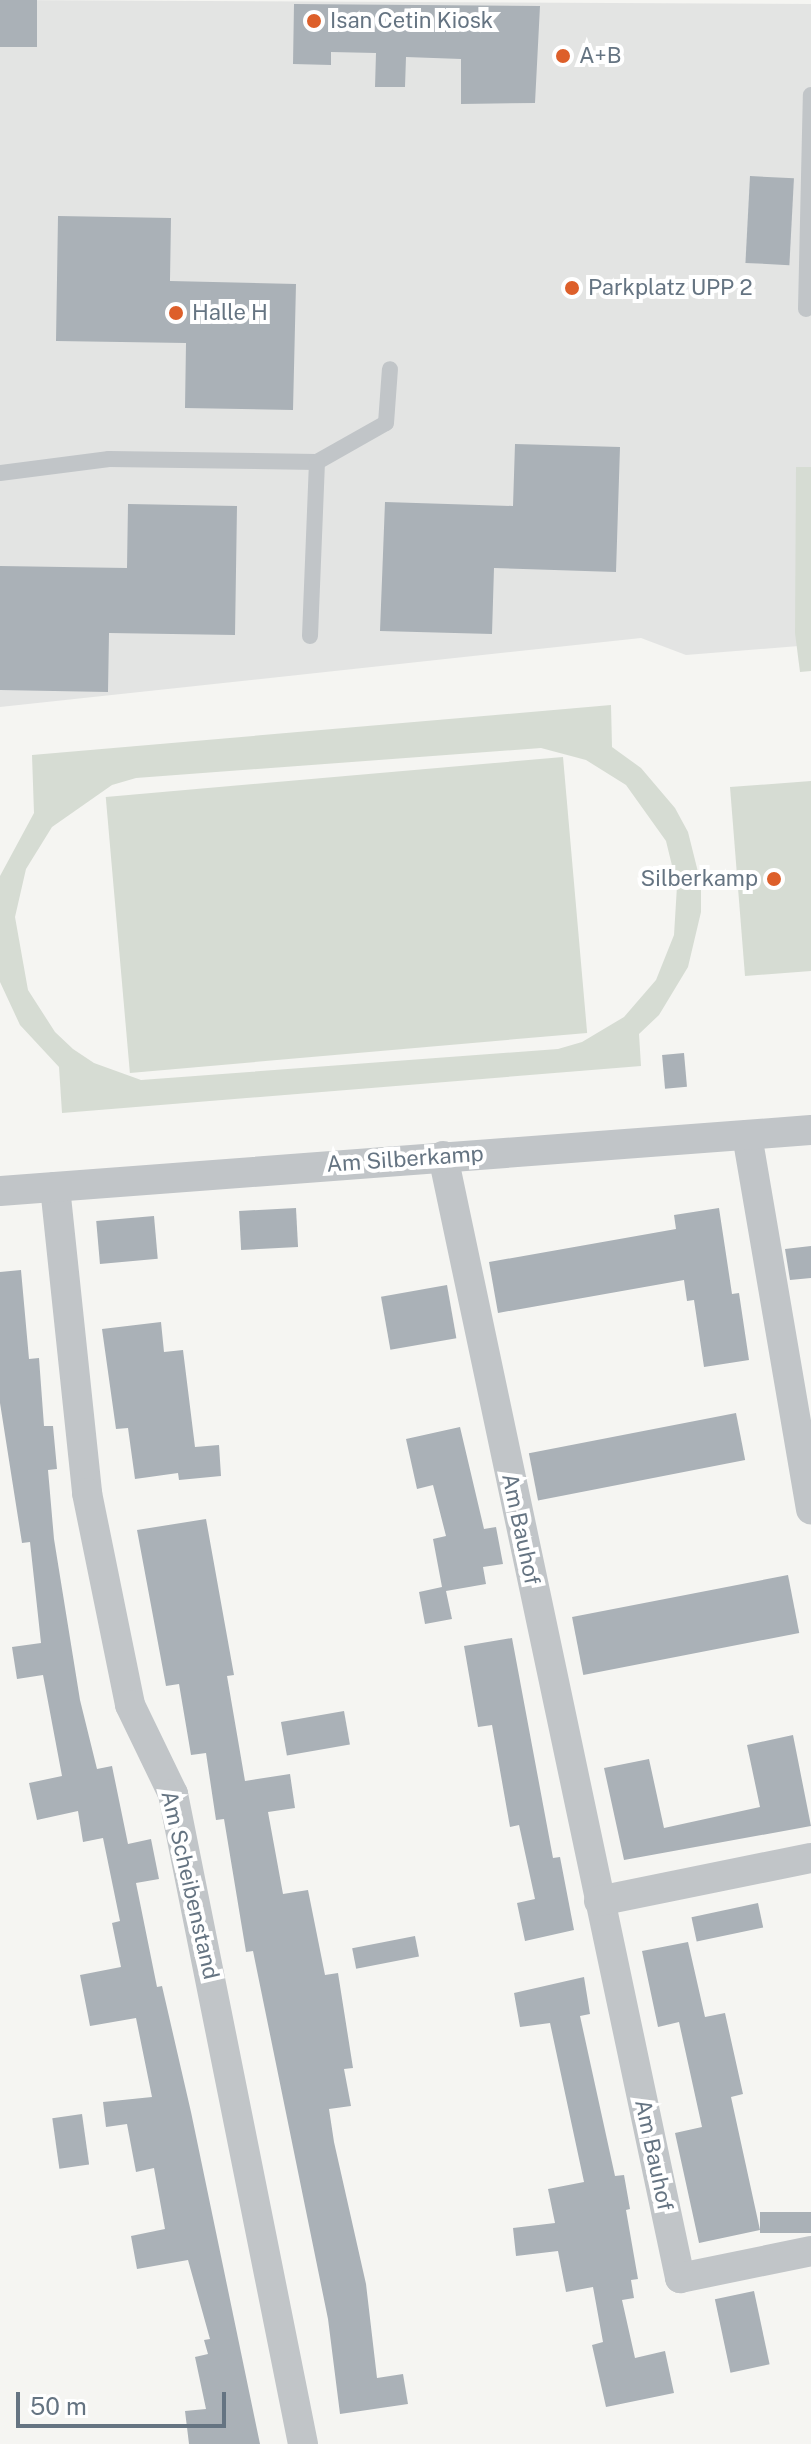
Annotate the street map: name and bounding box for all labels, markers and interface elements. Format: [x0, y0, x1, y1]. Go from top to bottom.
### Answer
place label: Isan Cetin Kiosk [330, 8, 493, 34]
marker: Isan Cetin Kiosk [305, 12, 323, 30]
place label: A+B [579, 43, 622, 69]
marker: A+B [554, 47, 572, 65]
place label: Parkplatz UPP 2 [588, 275, 753, 301]
marker: Parkplatz UPP 2 [563, 279, 581, 297]
place label: Halle H [192, 300, 268, 326]
marker: Halle H [167, 304, 185, 322]
place label: Silberkamp [641, 866, 758, 892]
marker: Silberkamp [765, 870, 783, 888]
street label: Am Silberkamp [326, 1140, 484, 1178]
street label: Am Bauhof [496, 1471, 546, 1587]
street label: Am Scheibenstand [155, 1788, 225, 1982]
street label: Am Bauhof [629, 2097, 679, 2213]
scale bar [20, 2376, 230, 2426]
text: 50 m [30, 2392, 87, 2420]

